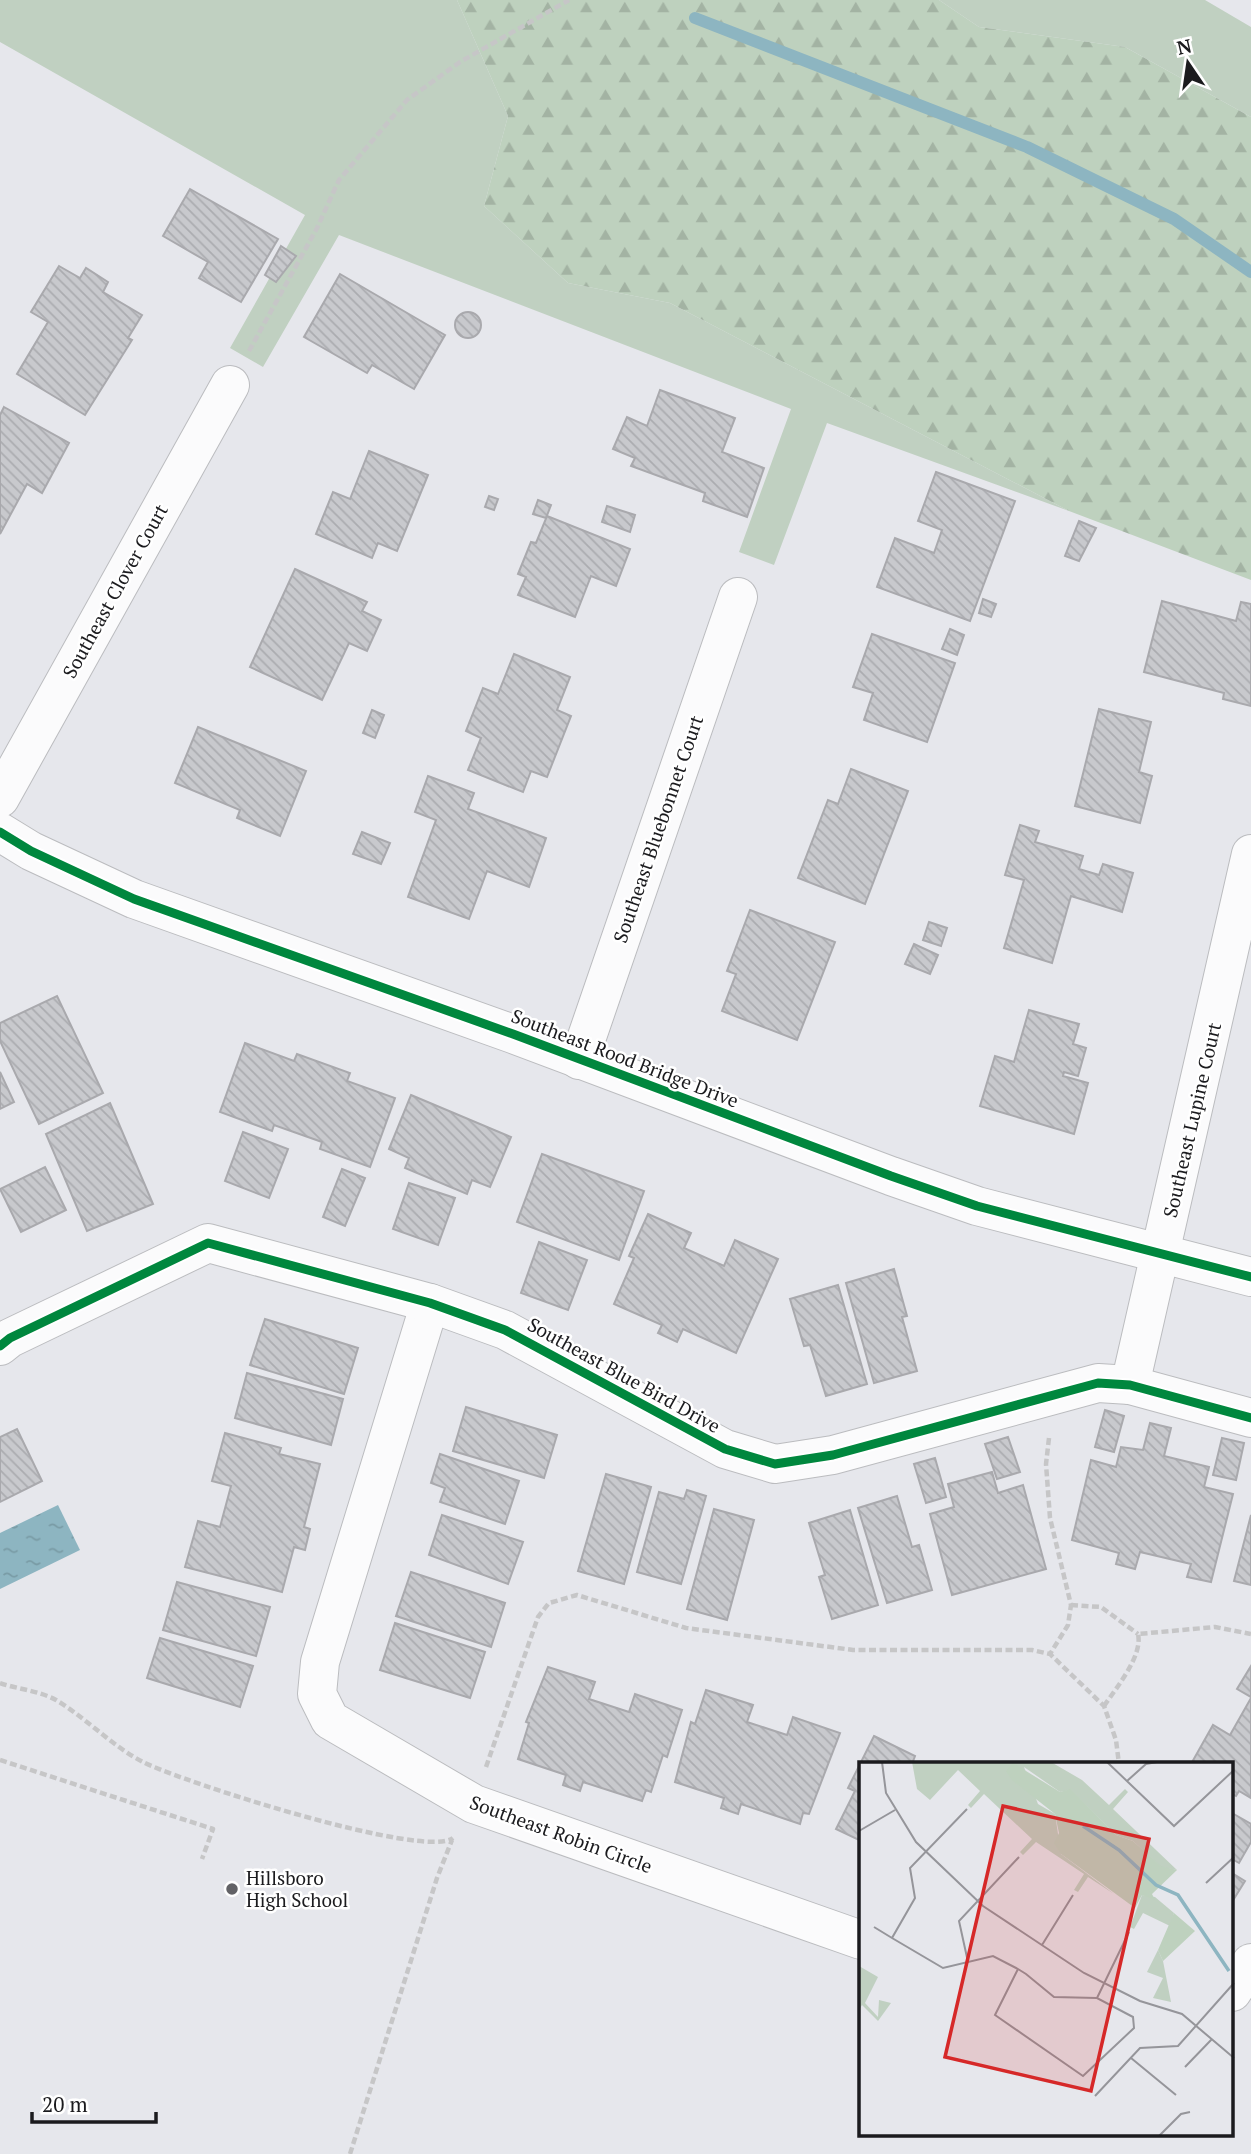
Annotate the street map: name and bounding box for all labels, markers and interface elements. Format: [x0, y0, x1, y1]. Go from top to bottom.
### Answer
north arrow [1153, 28, 1223, 98]
text: N [1174, 32, 1194, 60]
street label: Southeast Clover Court [56, 499, 173, 682]
street label: Southeast Bluebonnet Court [607, 712, 708, 946]
street label: Southeast Rood Bridge Drive [508, 1003, 742, 1112]
street label: Southeast Lupine Court [1157, 1020, 1226, 1220]
street label: Southeast Blue Bird Drive [523, 1311, 725, 1438]
inset map [859, 1762, 1234, 2136]
street label: Southeast Robin Circle [466, 1789, 656, 1878]
place label: Hillsboro High School [246, 1865, 348, 1912]
marker: Hillsboro High School [224, 1881, 240, 1897]
scale bar [32, 2080, 156, 2124]
text: 20 m [42, 2090, 88, 2118]

